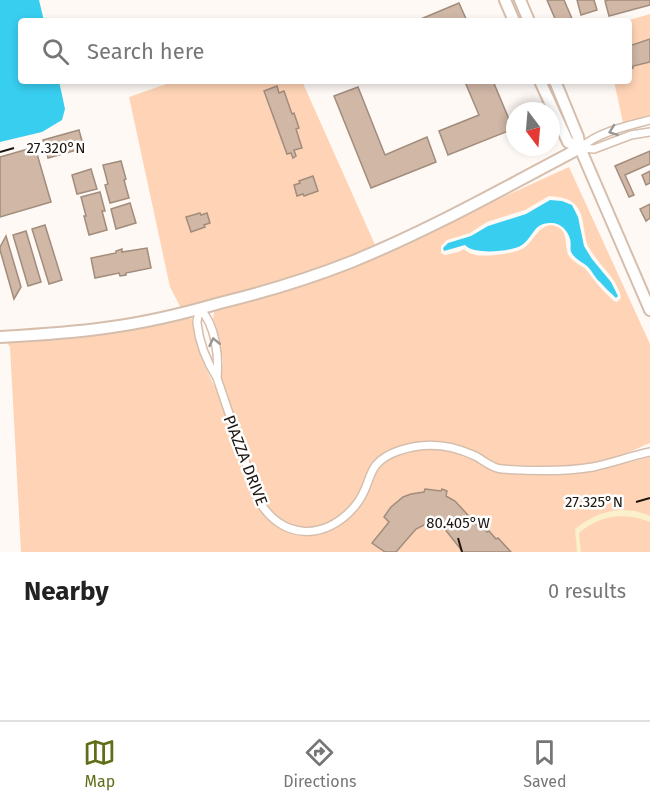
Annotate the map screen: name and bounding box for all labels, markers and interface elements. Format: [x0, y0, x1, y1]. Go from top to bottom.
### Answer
search box [18, 18, 632, 84]
icon: search [39, 35, 72, 68]
text: Search here [87, 38, 205, 65]
north arrow [506, 102, 560, 156]
one-way arrow [608, 123, 619, 136]
text: 27.320°N [27, 139, 85, 157]
one-way arrow [209, 337, 222, 347]
street label: PIAZZA DRIVE [220, 412, 271, 508]
text: 27.325°N [565, 493, 623, 511]
text: 80.405°W [426, 514, 490, 532]
text: Nearby [24, 576, 109, 607]
text: 0 results [548, 579, 626, 603]
tab: Map [83, 736, 116, 791]
tab: Directions [283, 736, 357, 791]
tab: Saved [523, 736, 567, 791]

